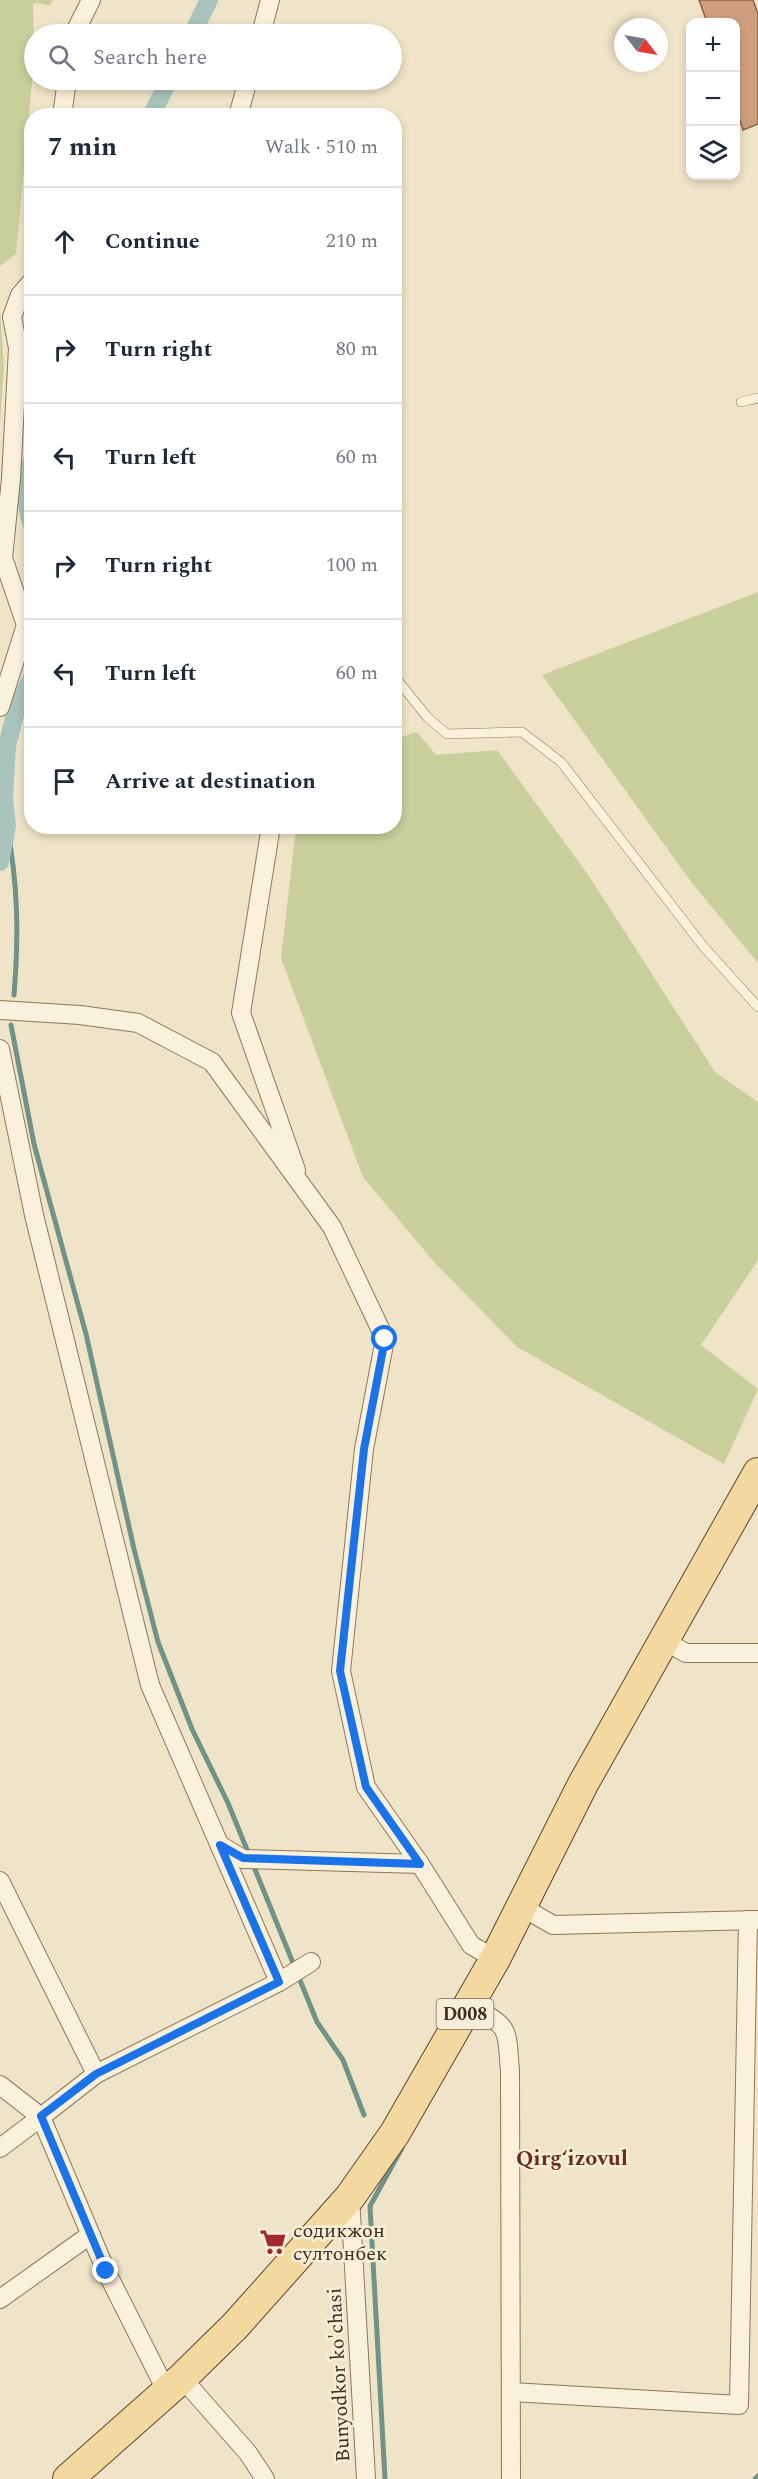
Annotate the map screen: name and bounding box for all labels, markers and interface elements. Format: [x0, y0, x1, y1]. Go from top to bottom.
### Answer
north arrow [614, 18, 668, 72]
map controls [686, 18, 740, 180]
button: + [686, 18, 740, 72]
search box [24, 24, 402, 90]
icon: search [45, 41, 78, 74]
text: Search here [93, 41, 207, 74]
button: − [686, 72, 740, 126]
button: layers [686, 126, 740, 180]
text: 7 min [48, 127, 117, 167]
text: Walk · 510 m [265, 132, 378, 162]
icon: ahead [48, 225, 81, 258]
text: Continue [105, 225, 200, 258]
text: 210 m [326, 226, 378, 256]
icon: right [48, 333, 81, 366]
text: Turn right [105, 333, 212, 366]
text: 80 m [336, 334, 378, 364]
icon: left [48, 441, 81, 474]
text: Turn left [105, 441, 197, 474]
text: 60 m [336, 442, 378, 472]
icon: right [48, 549, 81, 582]
text: Turn right [105, 549, 212, 582]
text: 100 m [326, 550, 378, 580]
icon: left [48, 657, 81, 690]
text: Turn left [105, 657, 197, 690]
text: 60 m [336, 658, 378, 688]
icon: arrive [48, 765, 81, 798]
text: Arrive at destination [105, 765, 316, 798]
route start [371, 1325, 397, 1351]
road number: D008 [436, 1999, 494, 2029]
district label: Qirgʻizovul [516, 2142, 628, 2175]
place label: содикжон султонбек [293, 2216, 387, 2269]
supermarket icon: содикжон султонбек [258, 2227, 288, 2257]
route end [92, 2257, 118, 2283]
street label: Bunyodkor ko'chasi [319, 2287, 359, 2463]

